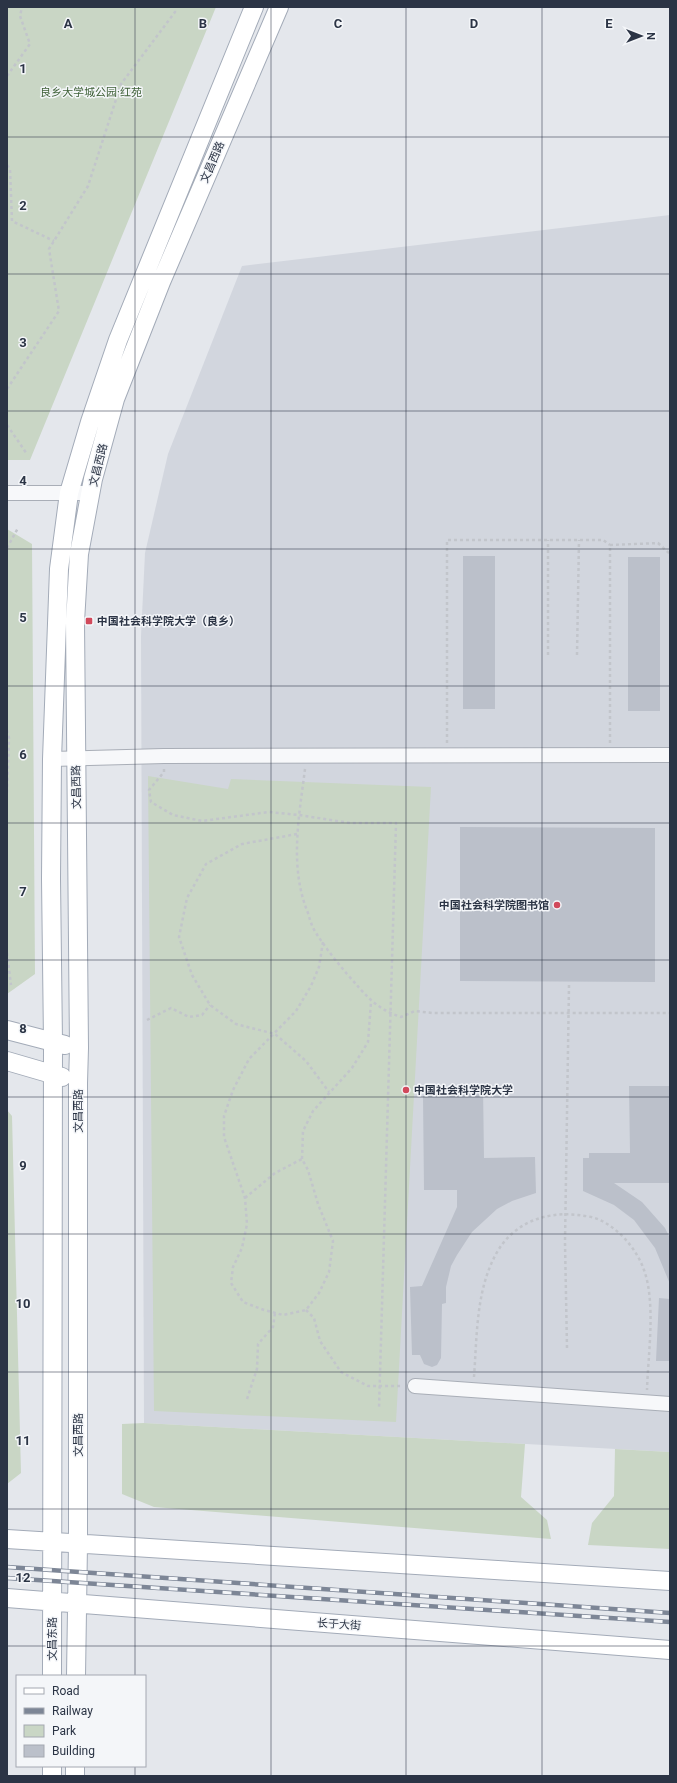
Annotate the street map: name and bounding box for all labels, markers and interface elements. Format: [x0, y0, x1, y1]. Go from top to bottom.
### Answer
text: A [64, 16, 73, 31]
text: B [199, 16, 207, 31]
text: C [334, 16, 343, 31]
text: D [470, 16, 478, 31]
text: E [605, 16, 613, 31]
north arrow [621, 16, 661, 56]
text: N [644, 32, 657, 40]
text: 1 [19, 61, 27, 76]
park label: 良乡大学城公园·红苑 [40, 86, 142, 99]
street label: 文昌西路 [198, 139, 227, 185]
text: 2 [19, 198, 27, 213]
text: 3 [19, 335, 27, 350]
street label: 文昌西路 [87, 442, 110, 488]
text: 4 [19, 473, 27, 488]
text: 5 [19, 610, 27, 625]
place label: 中国社会科学院大学（良乡） [97, 615, 240, 628]
marker: 中国社会科学院大学（良乡） [84, 616, 94, 626]
text: 6 [19, 747, 27, 762]
street label: 文昌西路 [70, 765, 83, 809]
text: 7 [19, 884, 27, 899]
place label: 中国社会科学院图书馆 [439, 899, 549, 912]
marker: 中国社会科学院图书馆 [552, 900, 562, 910]
text: 8 [19, 1021, 27, 1036]
place label: 中国社会科学院大学 [414, 1084, 513, 1097]
marker: 中国社会科学院大学 [401, 1085, 411, 1095]
street label: 文昌西路 [72, 1089, 85, 1133]
text: 9 [19, 1158, 27, 1173]
text: 10 [16, 1296, 30, 1311]
street label: 文昌西路 [72, 1413, 85, 1457]
text: 11 [16, 1433, 30, 1448]
text: 12 [16, 1570, 30, 1585]
street label: 长于大街 [317, 1616, 361, 1633]
street label: 文昌东路 [46, 1617, 59, 1661]
legend [16, 1675, 146, 1767]
text: Road [52, 1684, 80, 1698]
text: Railway [52, 1704, 93, 1718]
text: Park [52, 1724, 77, 1738]
text: Building [52, 1744, 95, 1758]

